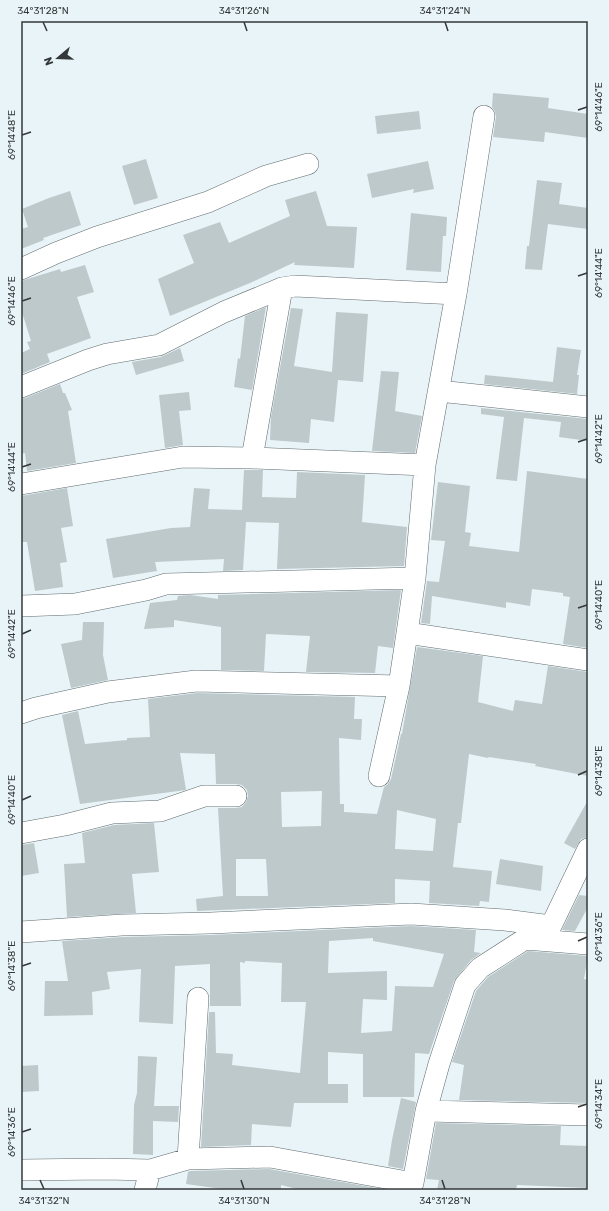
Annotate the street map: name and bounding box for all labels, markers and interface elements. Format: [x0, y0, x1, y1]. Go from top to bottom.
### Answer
text: 34°31'28"N [17, 5, 69, 17]
text: 34°31'26"N [219, 5, 269, 17]
text: 34°31'24"N [420, 5, 470, 17]
north arrow [38, 38, 78, 78]
text: N [42, 55, 56, 67]
text: 69°14'46"E [593, 82, 605, 132]
text: 69°14'48"E [6, 110, 18, 160]
text: 69°14'44"E [593, 248, 605, 298]
text: 69°14'46"E [6, 276, 18, 326]
text: 69°14'42"E [593, 414, 605, 464]
text: 69°14'44"E [6, 442, 18, 492]
text: 69°14'40"E [593, 580, 605, 630]
text: 69°14'42"E [6, 609, 18, 659]
text: 69°14'38"E [593, 746, 605, 796]
text: 69°14'40"E [6, 775, 18, 825]
text: 69°14'36"E [593, 912, 605, 962]
text: 69°14'38"E [6, 941, 18, 991]
text: 69°14'34"E [593, 1079, 605, 1129]
text: 69°14'36"E [6, 1107, 18, 1157]
text: 34°31'32"N [19, 1195, 70, 1207]
text: 34°31'30"N [218, 1195, 270, 1207]
text: 34°31'28"N [419, 1195, 471, 1207]

